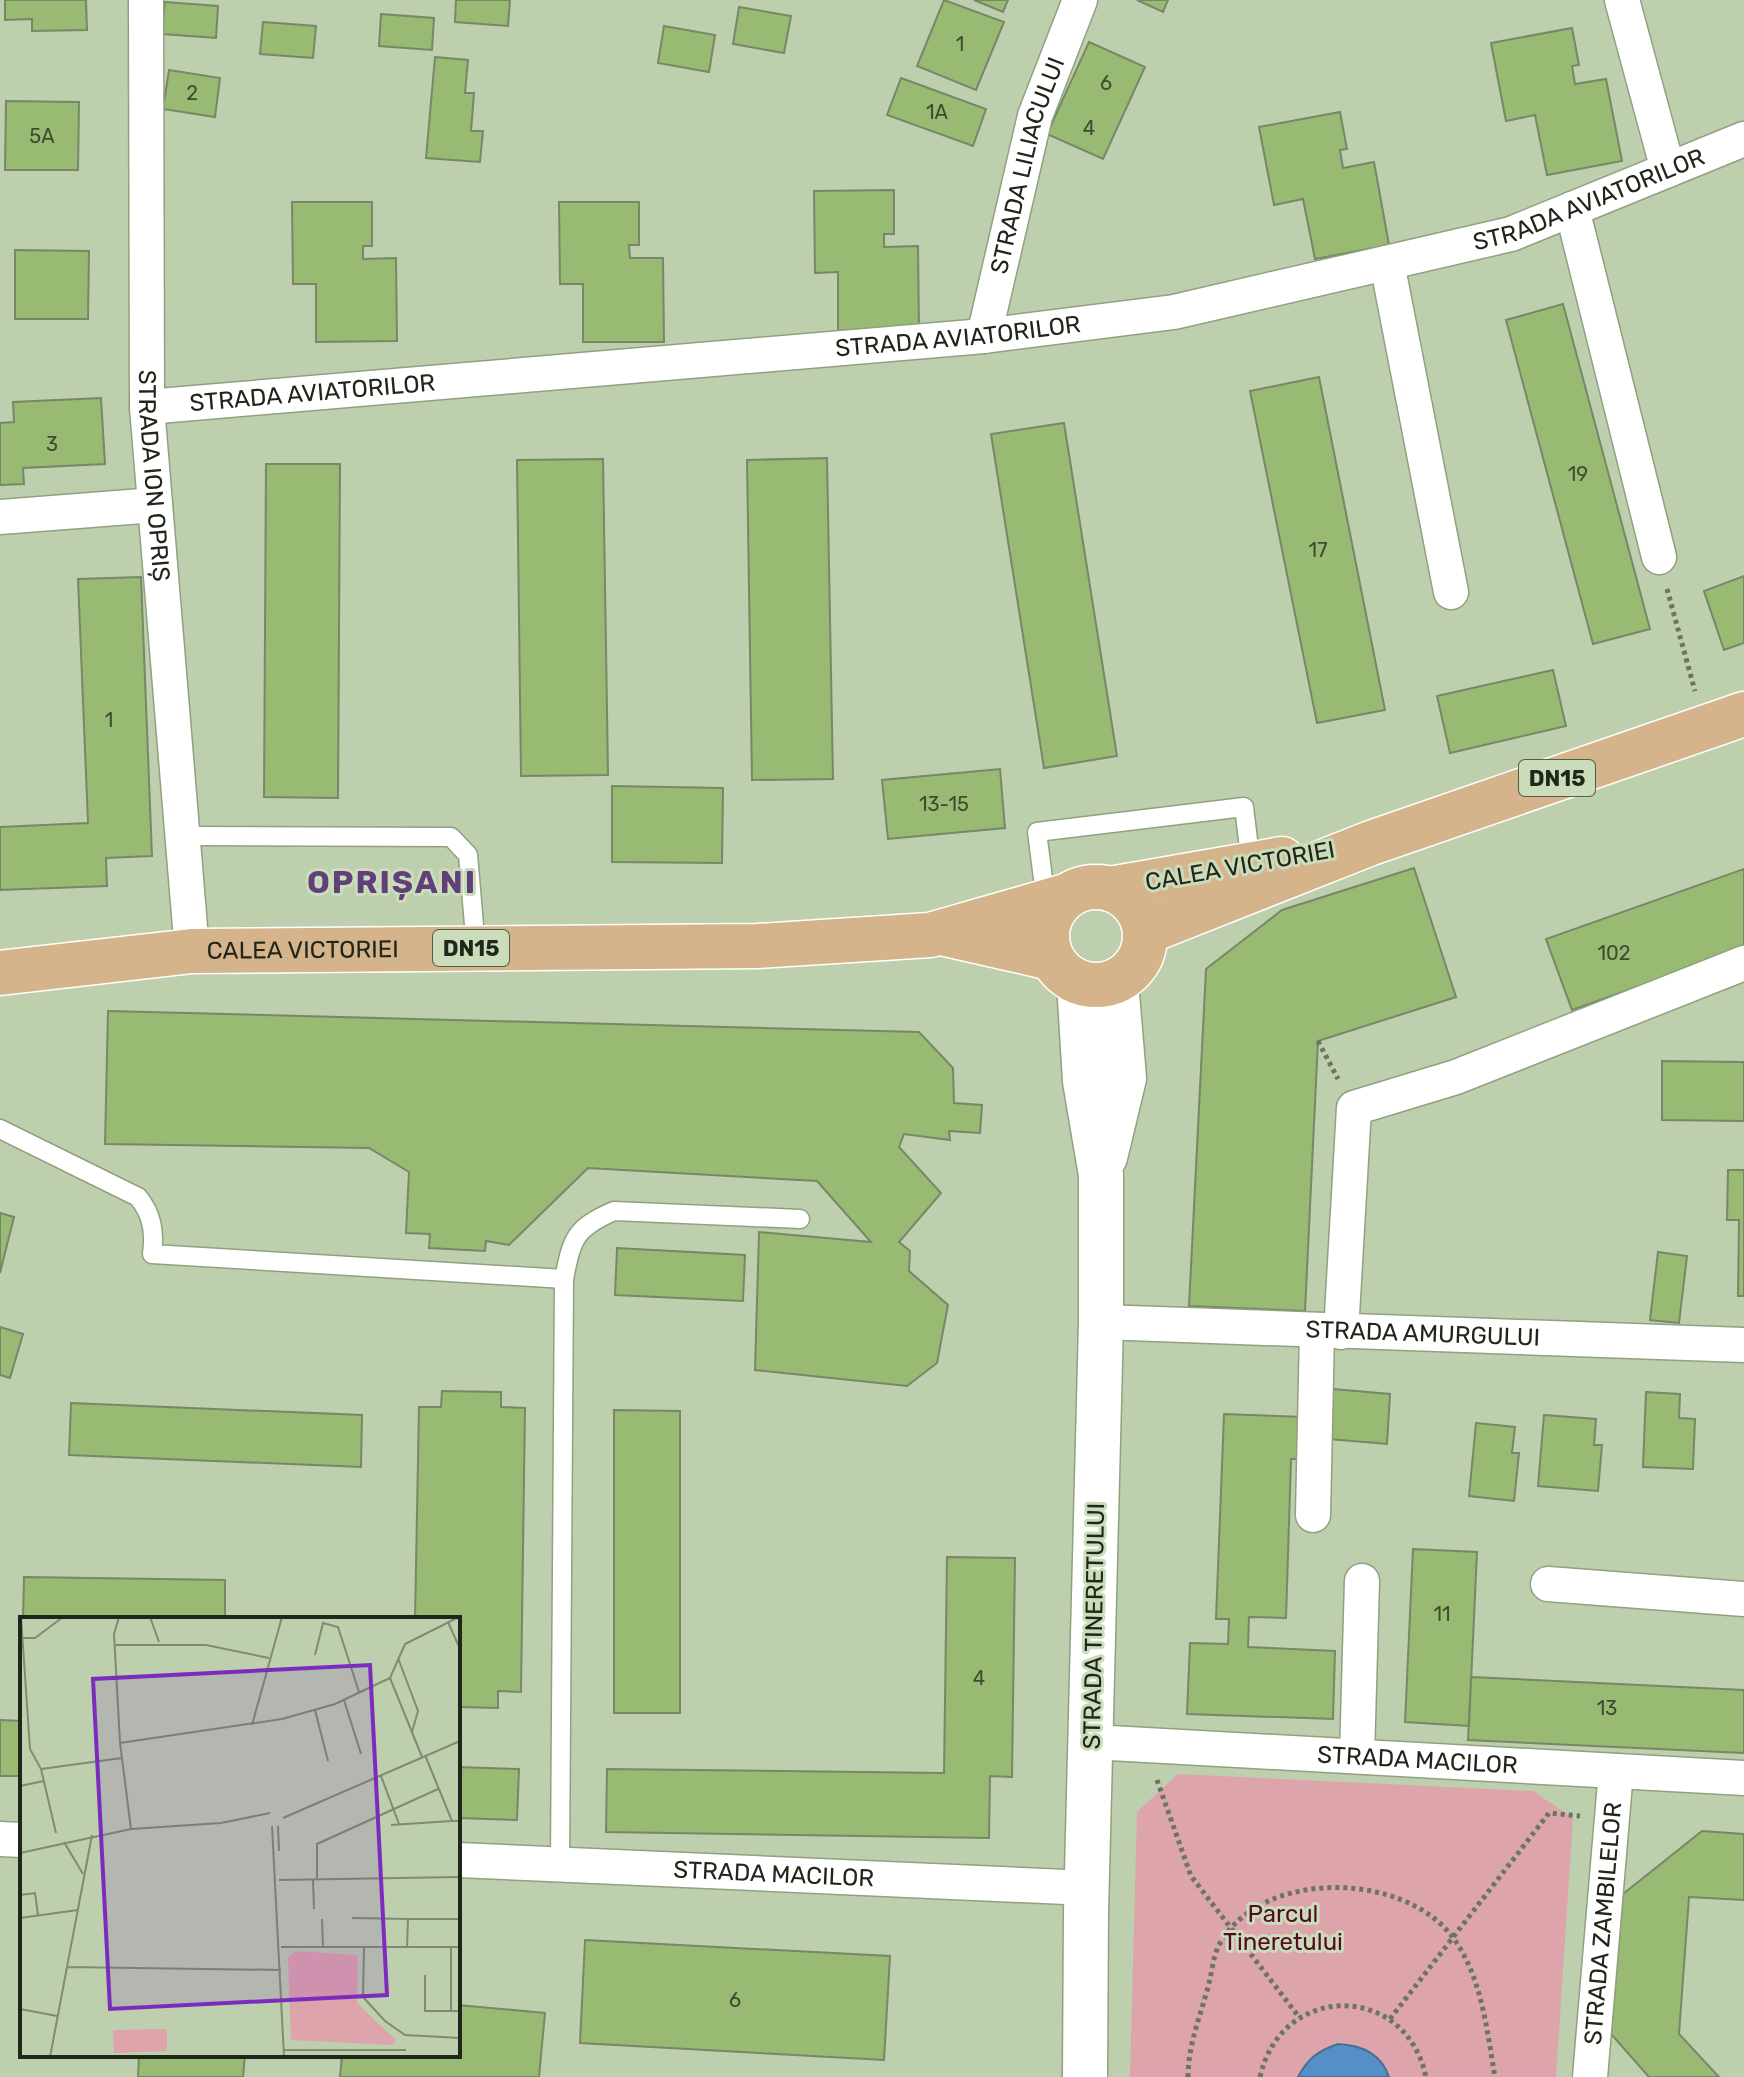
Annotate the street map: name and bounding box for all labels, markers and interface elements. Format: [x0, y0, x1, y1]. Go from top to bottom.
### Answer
house number: 1 [956, 32, 964, 56]
street label: STRADA LILIACULUI [985, 53, 1070, 276]
house number: 6 [1100, 71, 1112, 95]
house number: 2 [186, 81, 198, 105]
house number: 1A [926, 100, 948, 124]
house number: 4 [1083, 116, 1095, 140]
house number: 5A [29, 124, 55, 148]
street label: STRADA AVIATORILOR [1470, 143, 1709, 256]
street label: STRADA AVIATORILOR [834, 310, 1082, 363]
street label: STRADA AVIATORILOR [188, 369, 436, 417]
street label: STRADA ION OPRIȘ [133, 370, 175, 583]
house number: 3 [46, 432, 58, 456]
house number: 19 [1568, 462, 1588, 486]
house number: 17 [1309, 538, 1327, 562]
house number: 1 [105, 708, 113, 732]
road number: DN15 [1519, 760, 1595, 796]
house number: 13-15 [919, 792, 969, 816]
street label: CALEA VICTORIEI [1143, 836, 1337, 896]
district label: OPRIȘANI [307, 863, 477, 901]
road number: DN15 [433, 930, 509, 966]
street label: CALEA VICTORIEI [207, 935, 399, 965]
house number: 102 [1598, 941, 1631, 965]
street label: STRADA AMURGULUI [1305, 1315, 1541, 1352]
street label: STRADA TINERETULUI [1078, 1503, 1110, 1749]
house number: 11 [1433, 1602, 1451, 1626]
inset map [20, 1617, 460, 2057]
house number: 4 [973, 1666, 985, 1690]
house number: 13 [1597, 1696, 1617, 1720]
street label: STRADA MACILOR [1317, 1740, 1518, 1779]
street label: STRADA ZAMBILELOR [1579, 1801, 1627, 2046]
street label: STRADA MACILOR [673, 1856, 875, 1892]
park label: Parcul Tineretului [1223, 1900, 1343, 1956]
house number: 6 [729, 1988, 741, 2012]

